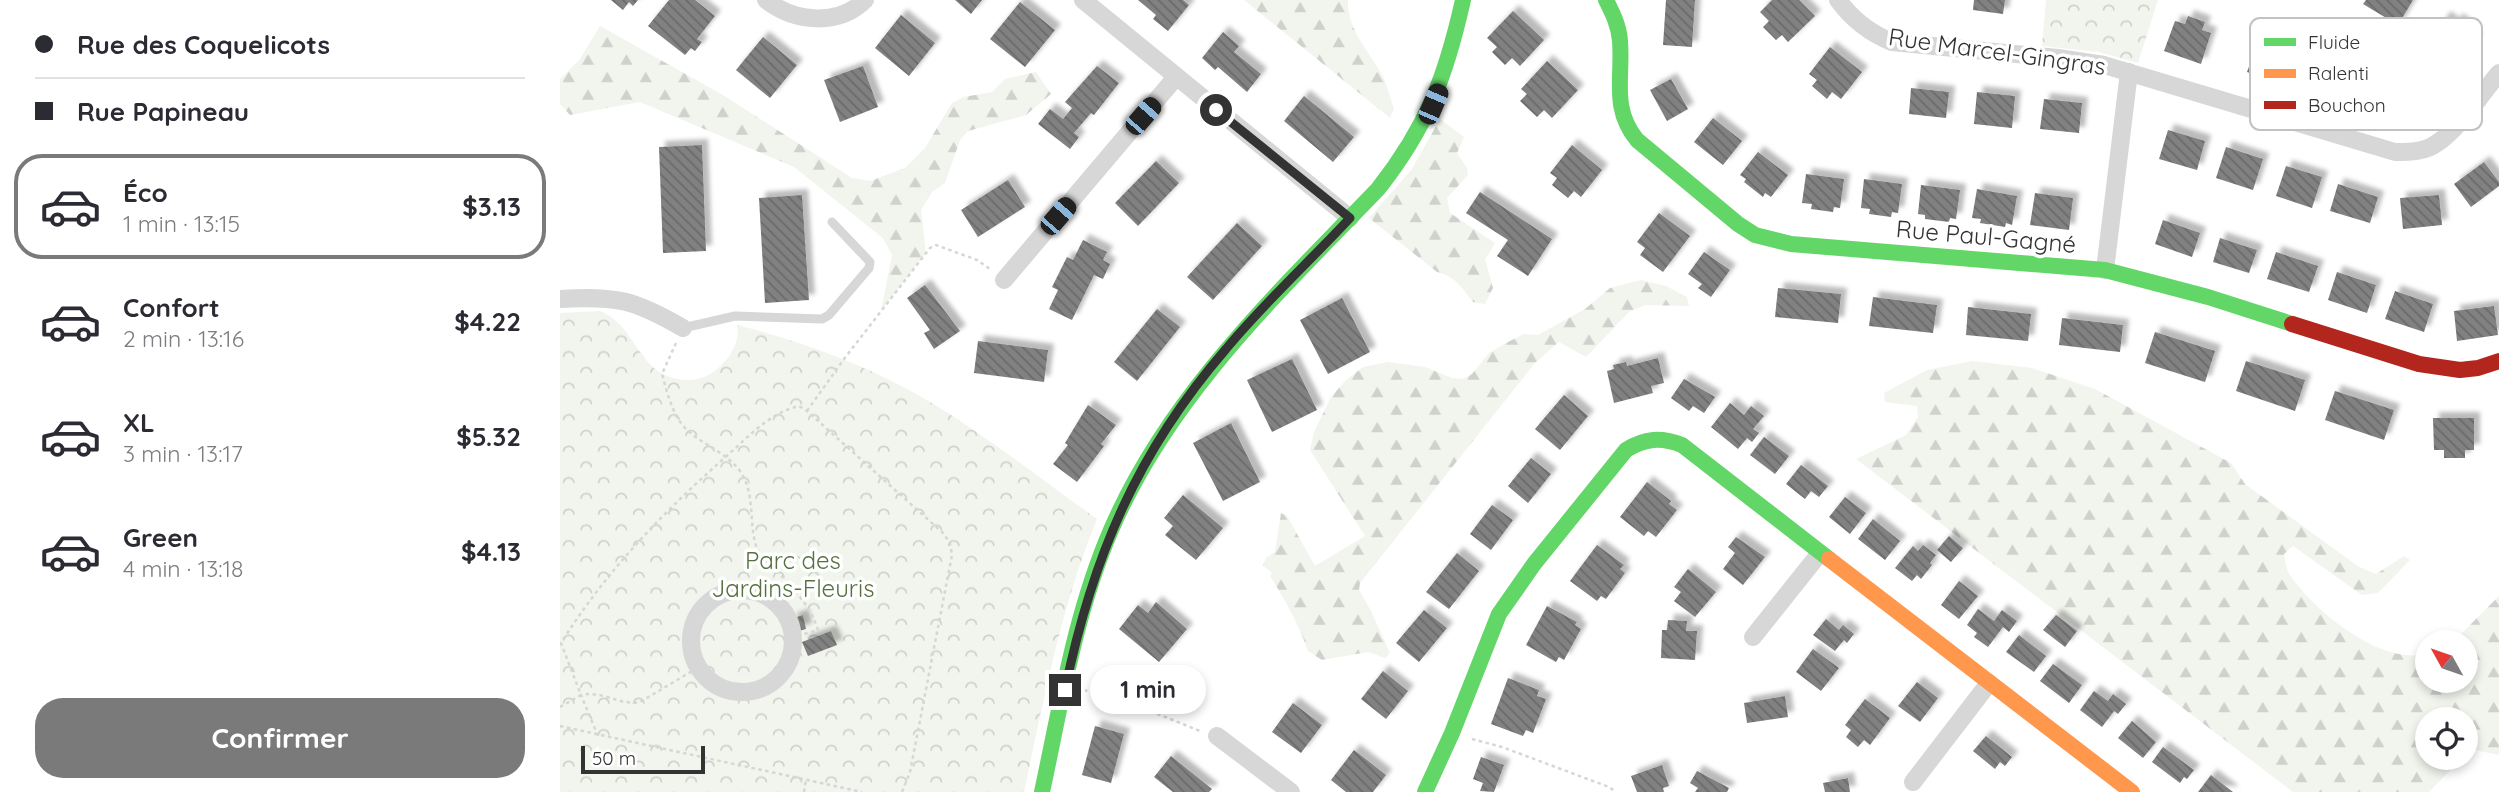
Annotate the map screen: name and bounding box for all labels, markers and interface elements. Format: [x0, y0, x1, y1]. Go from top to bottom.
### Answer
legend [2250, 18, 2482, 130]
street label: Rue Marcel-Gingras [1887, 21, 2108, 81]
text: Rue des Coquelicots [77, 28, 330, 61]
text: Fluide [2308, 30, 2360, 54]
text: Ralenti [2308, 61, 2369, 85]
car [1416, 81, 1451, 127]
car [1122, 93, 1165, 139]
text: Bouchon [2308, 93, 2386, 117]
route start [1200, 94, 1232, 126]
text: Rue Papineau [77, 95, 249, 128]
icon: car [39, 175, 102, 238]
text: Éco [123, 176, 168, 209]
text: $3.13 [462, 190, 521, 223]
car [1037, 193, 1080, 239]
text: 1 min · 13:15 [123, 209, 240, 238]
street label: Rue Paul-Gagné [1895, 213, 2077, 259]
icon: car [39, 290, 102, 353]
text: Confort [123, 291, 220, 324]
text: $4.22 [454, 305, 521, 338]
text: 2 min · 13:16 [123, 324, 244, 353]
icon: car [39, 405, 102, 468]
text: XL [123, 406, 155, 439]
text: $5.32 [456, 420, 521, 453]
text: 3 min · 13:17 [123, 439, 243, 468]
icon: car [39, 520, 102, 583]
text: Green [123, 521, 198, 554]
text: $4.13 [461, 535, 521, 568]
park label: Parc des Jardins-Fleuris [712, 545, 874, 603]
text: 4 min · 13:18 [123, 554, 243, 583]
north arrow [2415, 630, 2478, 693]
map controls [2415, 630, 2478, 770]
callout: 1 min [1090, 666, 1205, 714]
route end [1049, 674, 1081, 706]
text: 1 min [1120, 675, 1176, 704]
button: Confirmer [35, 698, 525, 778]
button: locate [2415, 707, 2478, 770]
scale bar [581, 743, 705, 775]
text: 50 m [592, 746, 636, 770]

